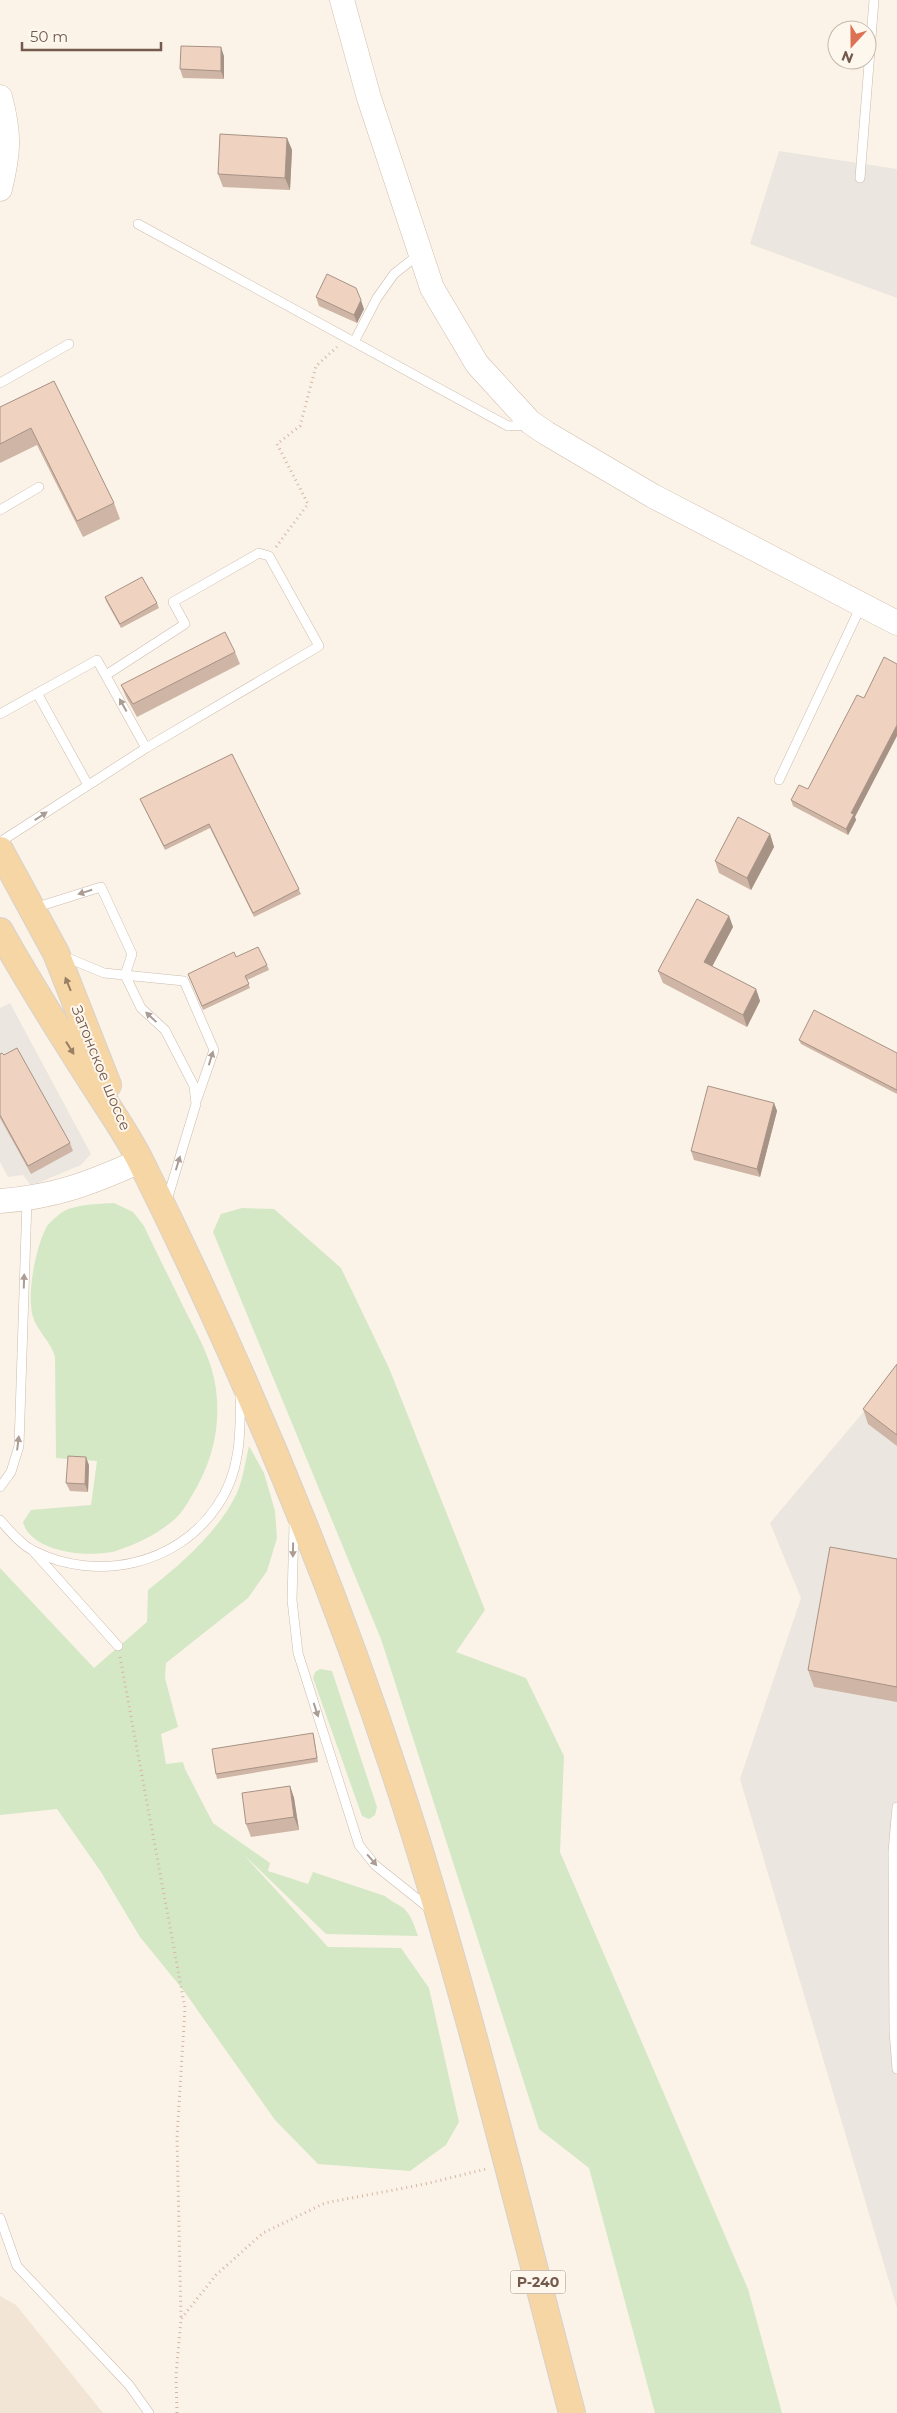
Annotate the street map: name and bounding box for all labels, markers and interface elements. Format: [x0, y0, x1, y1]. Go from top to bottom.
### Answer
scale bar [22, 20, 161, 52]
north arrow [827, 20, 877, 70]
text: 50 m [30, 27, 68, 46]
text: N [839, 47, 856, 68]
one-way arrow [118, 699, 127, 712]
one-way arrow [34, 811, 48, 821]
one-way arrow [77, 889, 92, 897]
one-way arrow [64, 976, 72, 991]
street label: Затонское шоссе [68, 1002, 135, 1133]
one-way arrow [145, 1011, 157, 1023]
one-way arrow [66, 1041, 75, 1054]
one-way arrow [208, 1050, 216, 1065]
one-way arrow [175, 1156, 182, 1171]
one-way arrow [21, 1272, 29, 1288]
one-way arrow [14, 1434, 22, 1450]
one-way arrow [289, 1542, 297, 1558]
one-way arrow [312, 1702, 320, 1717]
one-way arrow [366, 1854, 378, 1866]
road number: Р-240 [510, 2270, 566, 2294]

